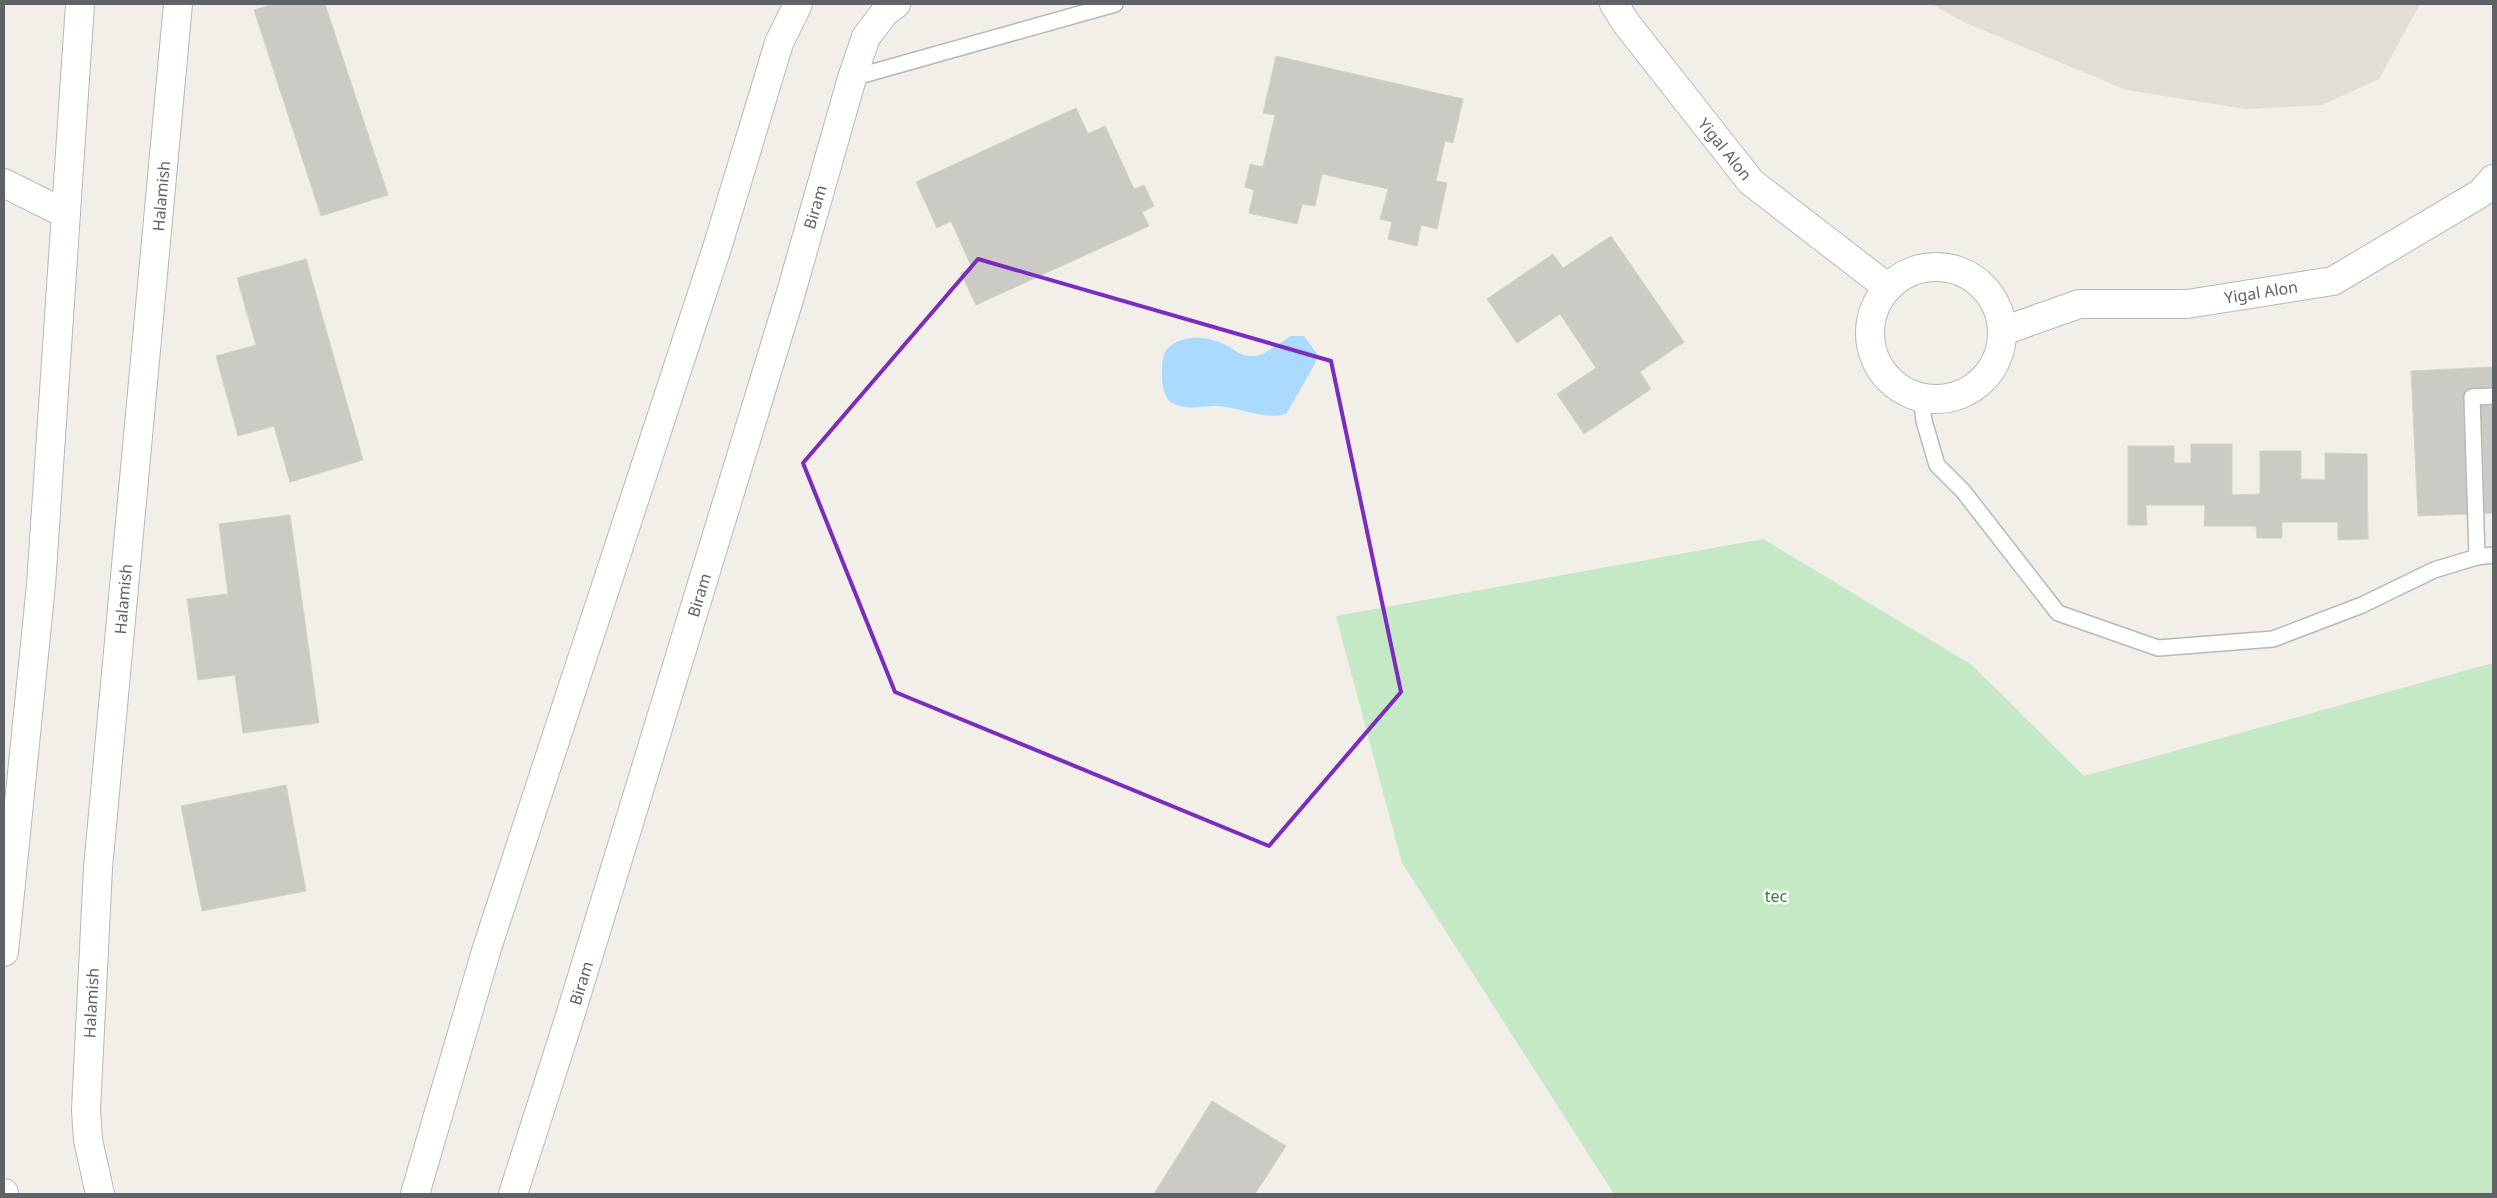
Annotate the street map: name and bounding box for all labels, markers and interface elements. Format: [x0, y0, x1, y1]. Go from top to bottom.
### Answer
street label: Yigal Alon [1693, 113, 1757, 185]
street label: Halamish [147, 160, 175, 232]
street label: Biram [798, 182, 832, 232]
street label: Yigal Alon [2223, 275, 2299, 309]
street label: Halamish [109, 563, 137, 635]
street label: Biram [682, 570, 716, 620]
park label: tec [1765, 885, 1788, 907]
street label: Biram [564, 958, 598, 1008]
street label: Halamish [78, 967, 104, 1039]

